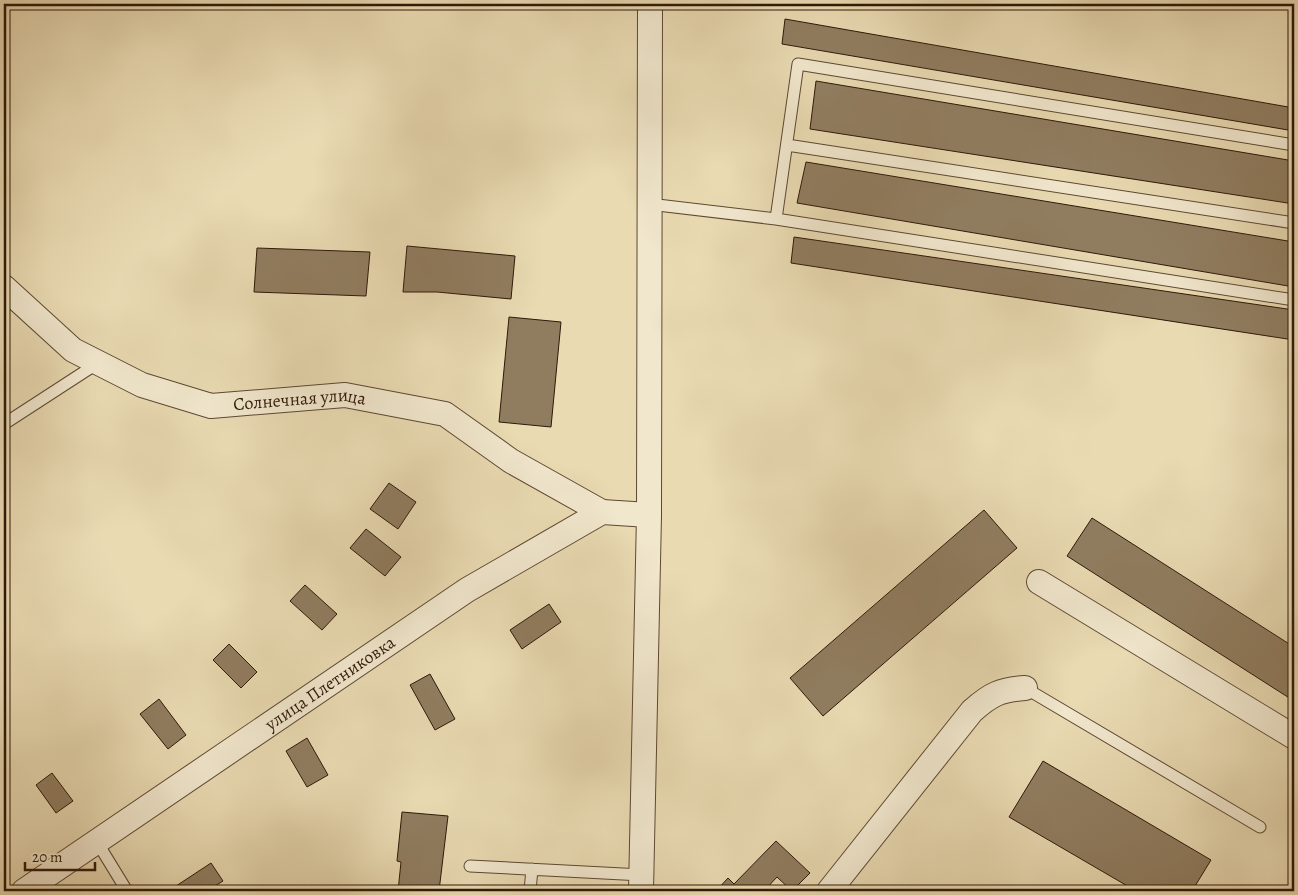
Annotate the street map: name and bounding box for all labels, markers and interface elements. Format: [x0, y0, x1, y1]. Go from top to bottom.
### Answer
street label: Солнечная улица [232, 383, 369, 416]
street label: улица Плетниковка [259, 630, 400, 736]
scale bar [25, 840, 95, 872]
text: 20 m [32, 847, 63, 867]

